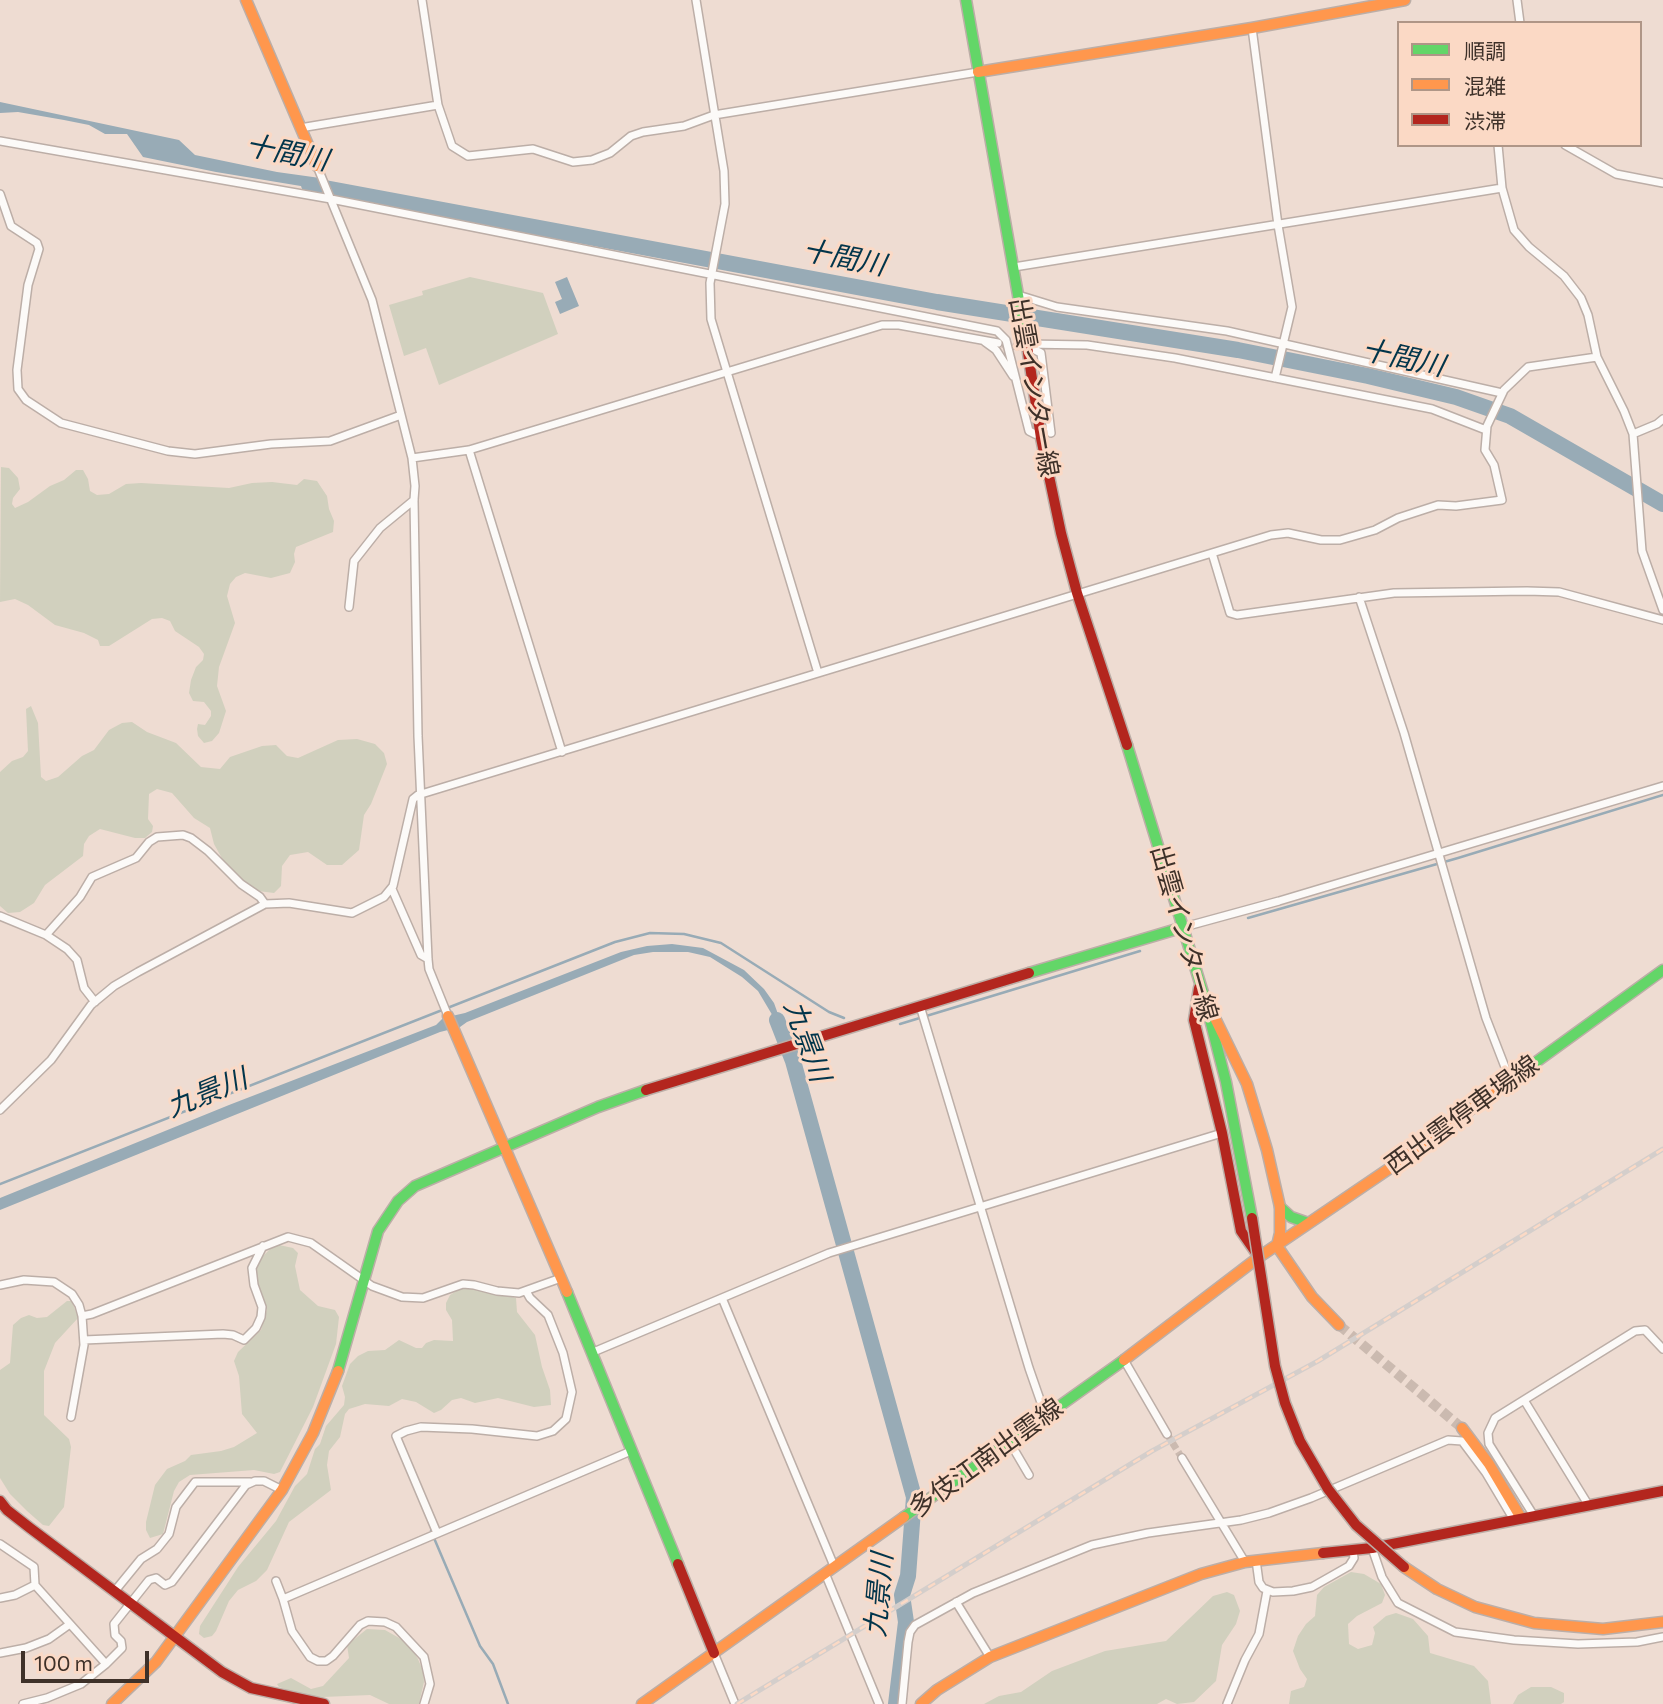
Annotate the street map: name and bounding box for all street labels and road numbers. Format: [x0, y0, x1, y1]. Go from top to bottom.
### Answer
street label: 出雲インター線 [1003, 295, 1065, 479]
street label: 出雲インター線 [1144, 841, 1224, 1025]
street label: 西出雲停車場線 [1379, 1049, 1545, 1181]
street label: 多伎江南出雲線 [903, 1392, 1069, 1524]

